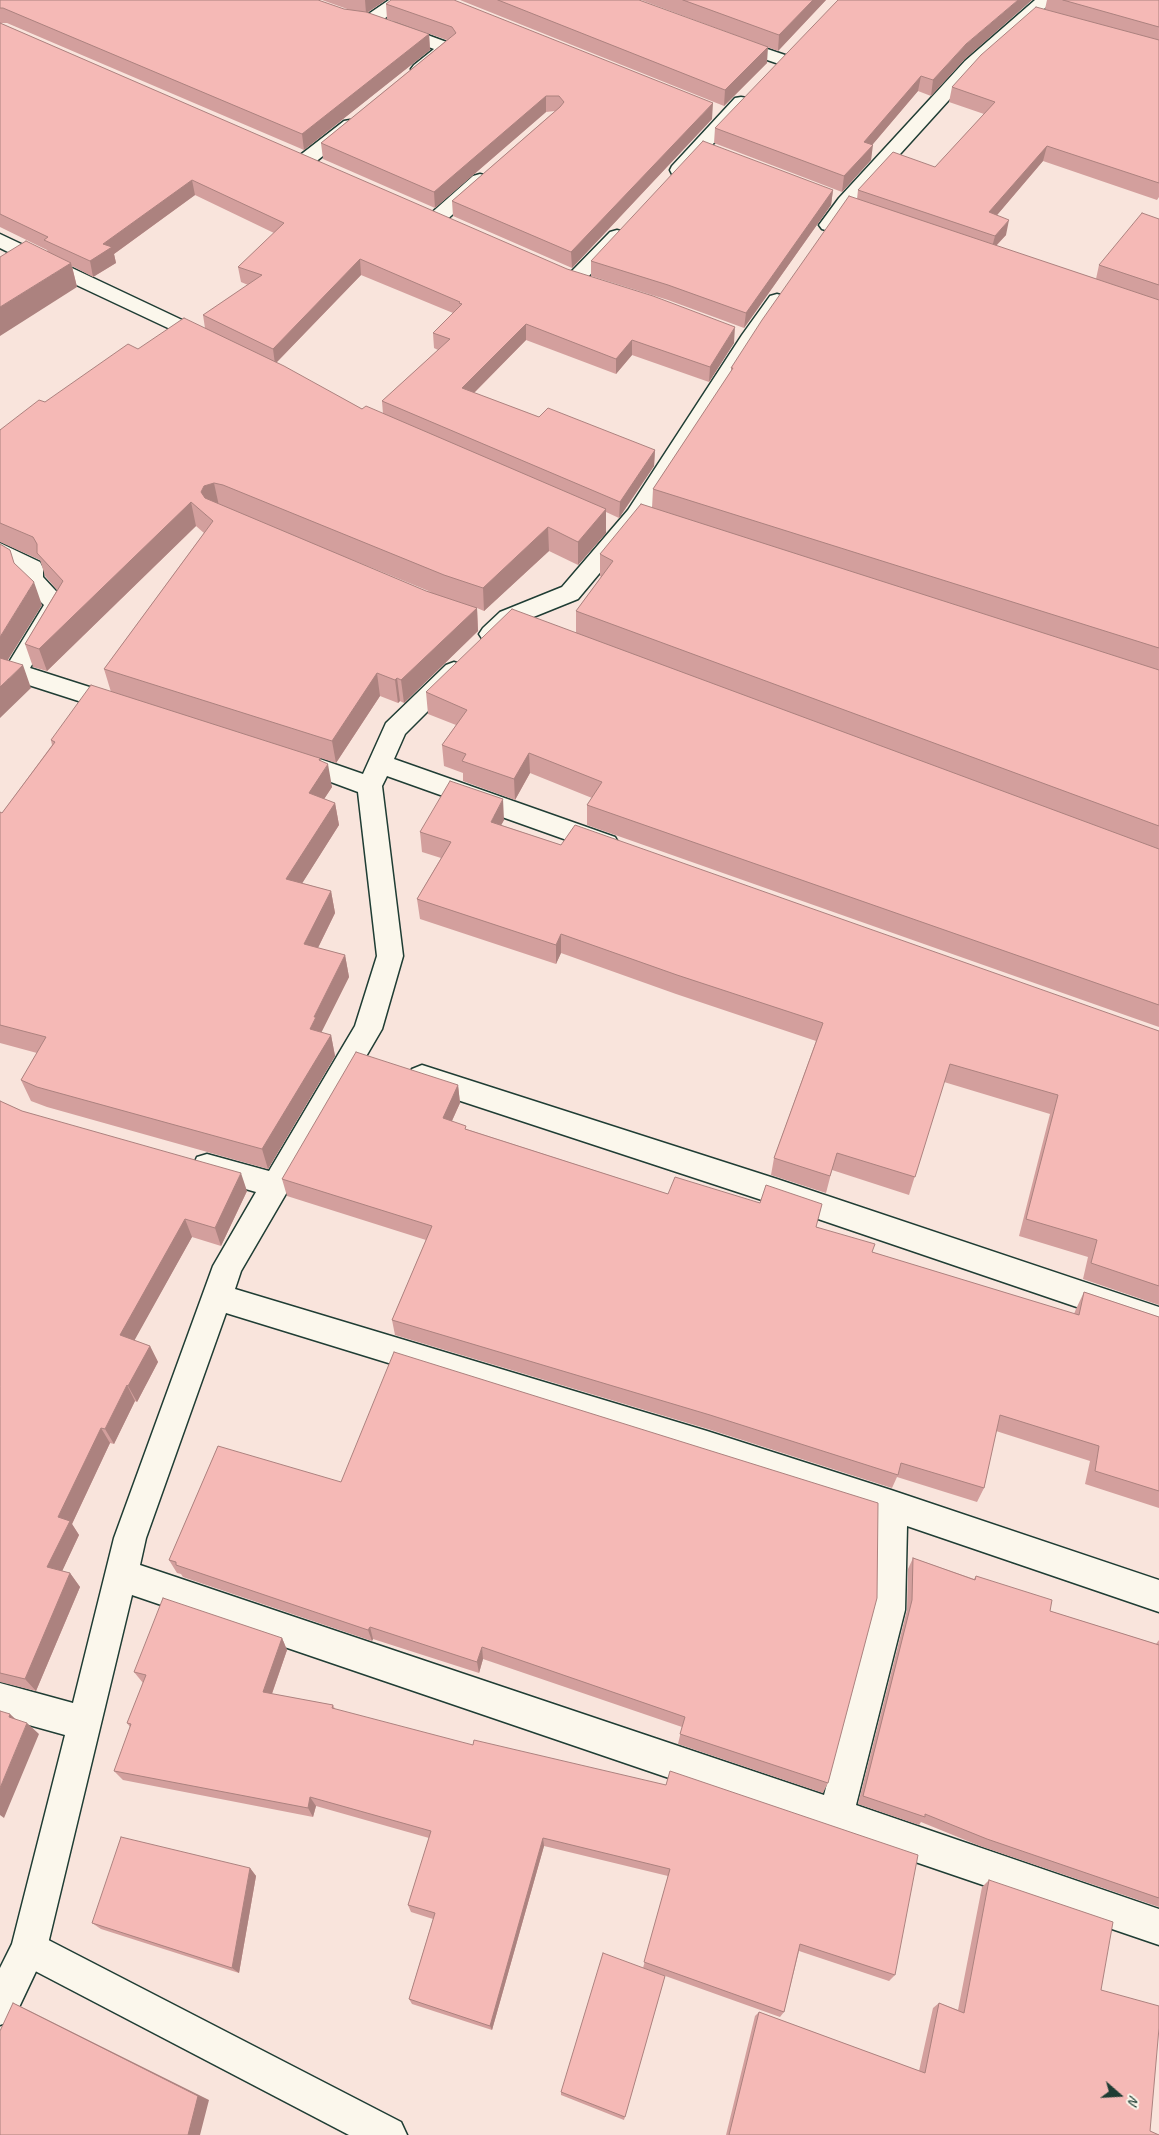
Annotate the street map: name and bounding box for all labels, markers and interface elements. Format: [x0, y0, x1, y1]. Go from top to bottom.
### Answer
north arrow [1094, 2070, 1144, 2120]
text: N [1124, 2093, 1143, 2107]

